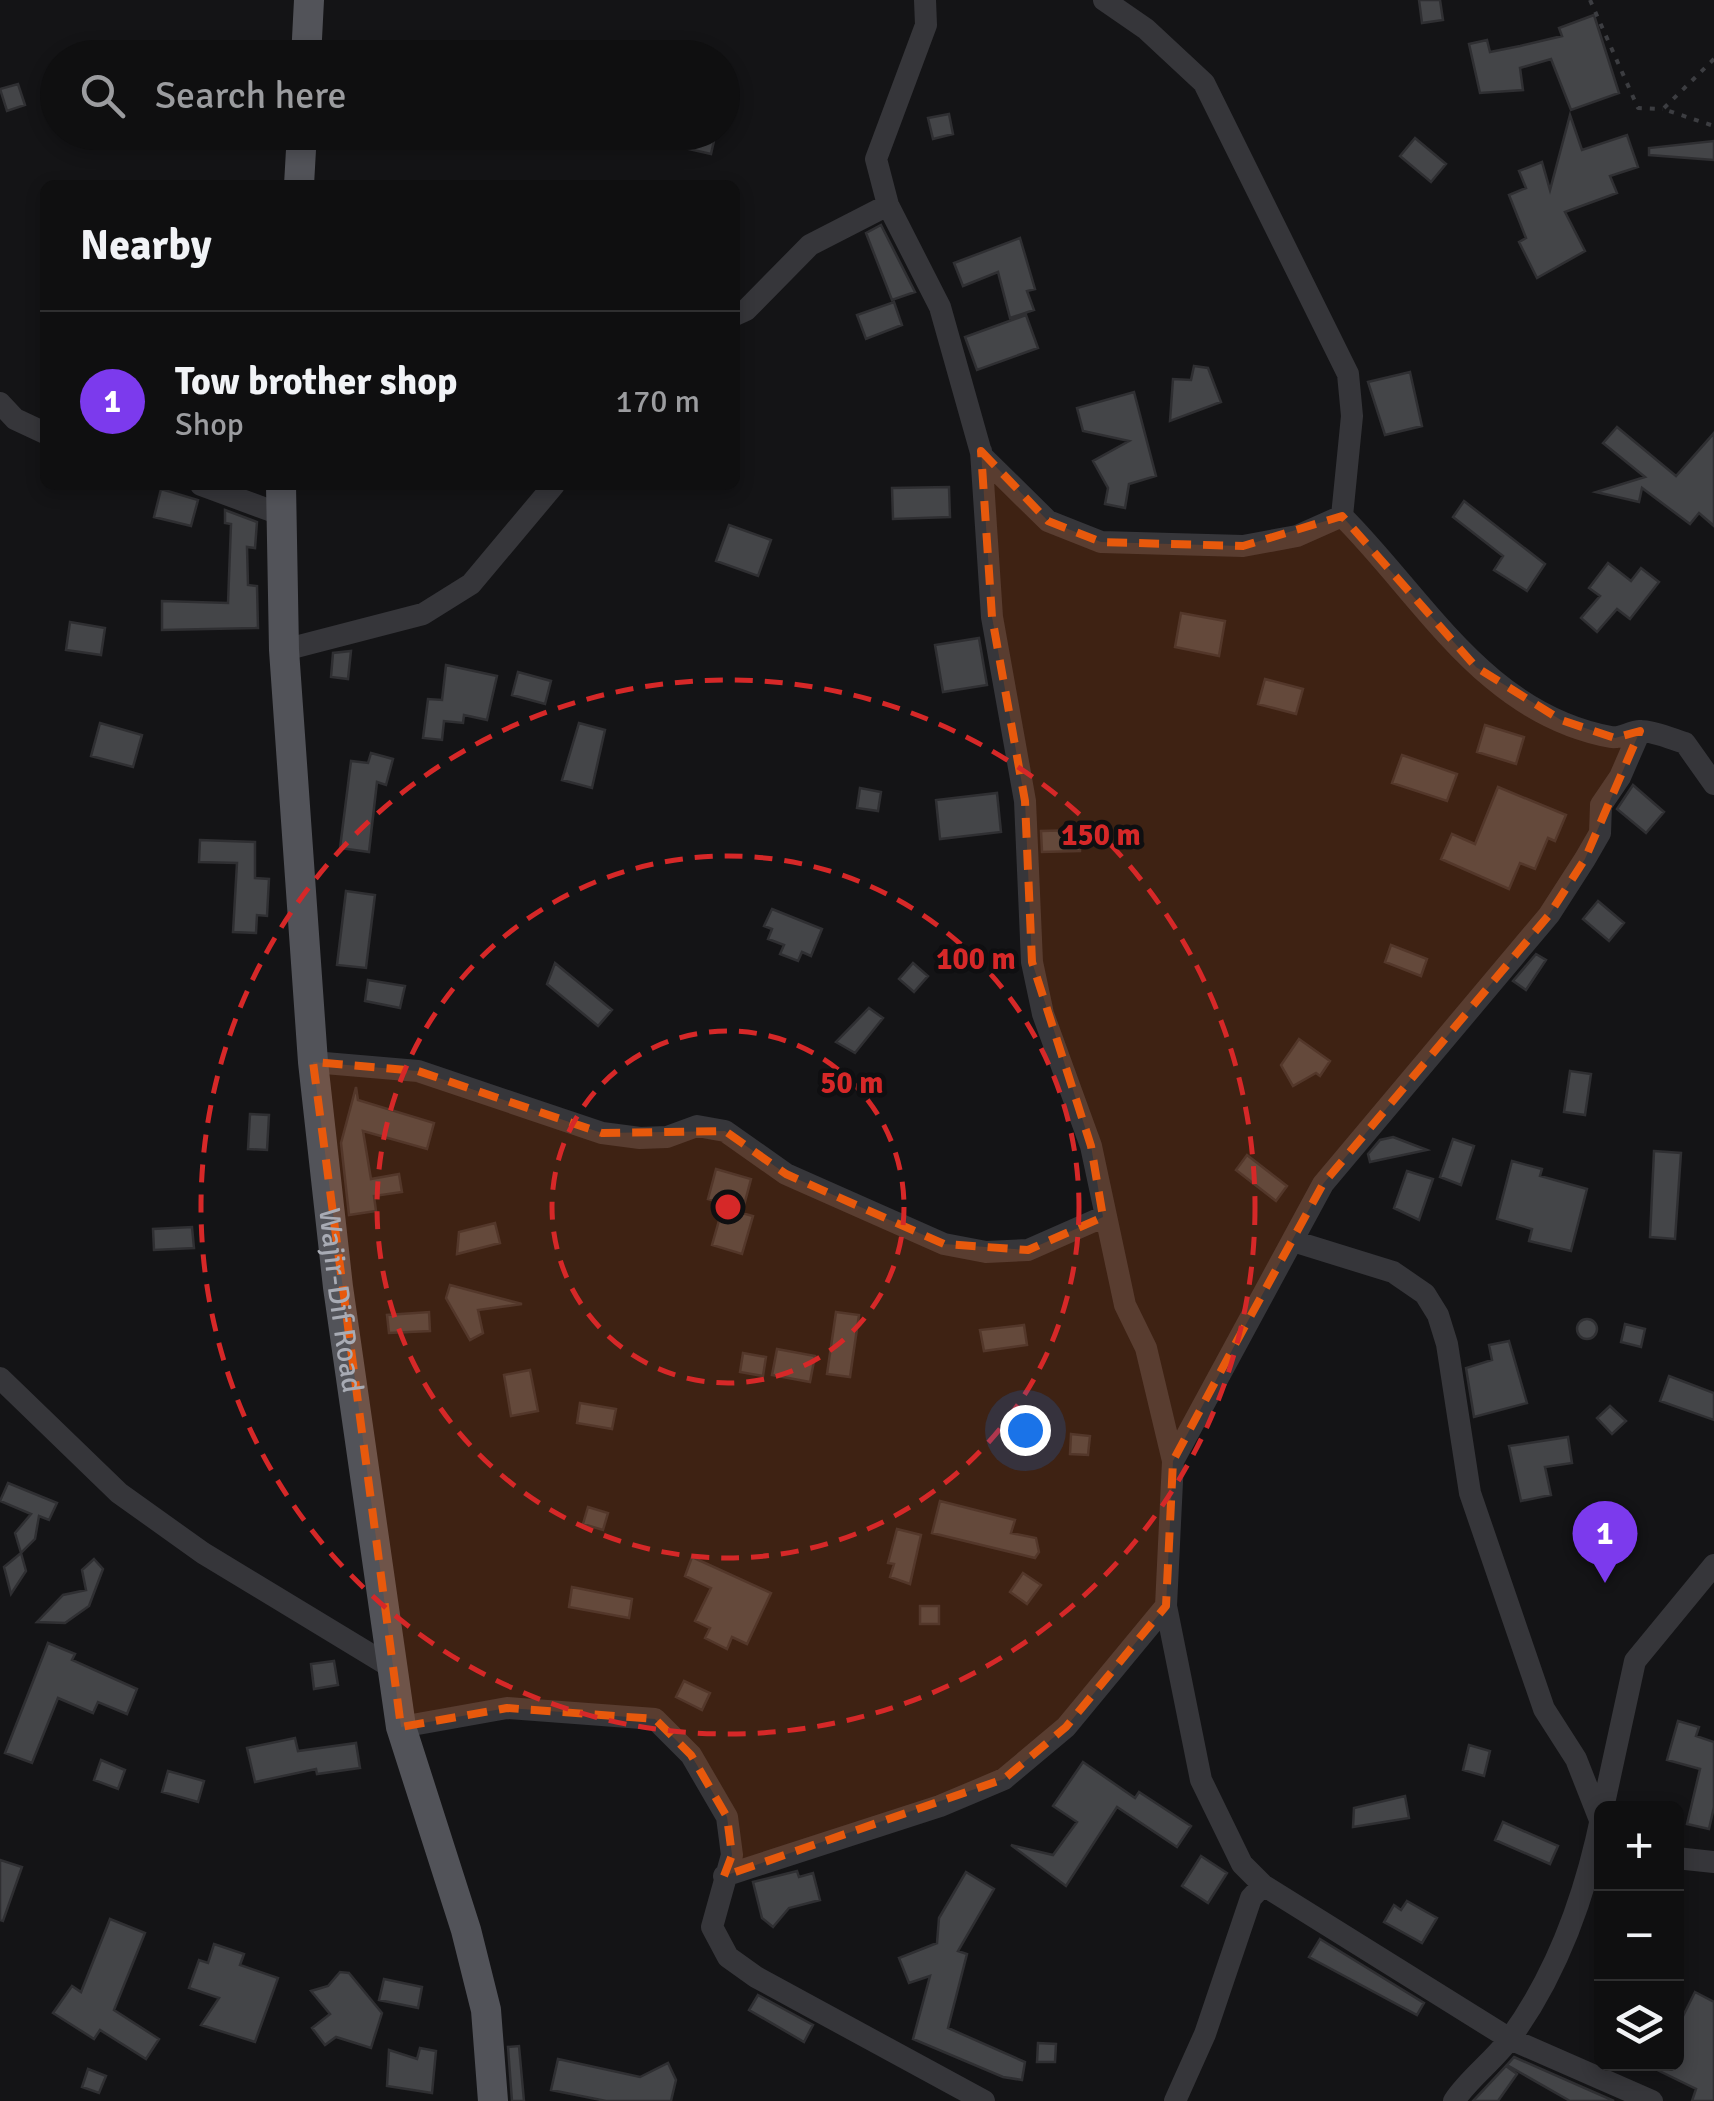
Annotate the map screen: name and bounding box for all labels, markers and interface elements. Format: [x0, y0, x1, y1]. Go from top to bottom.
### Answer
search box [40, 40, 740, 150]
icon: search [75, 68, 130, 123]
text: Search here [155, 72, 347, 119]
text: Nearby [80, 220, 212, 271]
text: Tow brother shop [175, 358, 458, 405]
text: 1 [104, 382, 121, 421]
text: 170 m [616, 382, 700, 421]
text: Shop [175, 405, 244, 444]
text: 150 m [1061, 817, 1141, 854]
text: 100 m [936, 941, 1016, 978]
text: 50 m [820, 1065, 884, 1102]
centre of rings [710, 1189, 746, 1225]
street label: Wajir-Dif Road [311, 1206, 371, 1395]
your location [1000, 1405, 1051, 1456]
pin: 1 [1572, 1500, 1638, 1583]
map controls [1594, 1801, 1684, 2071]
button: + [1594, 1801, 1684, 1891]
button: − [1594, 1891, 1684, 1981]
button: layers [1594, 1981, 1684, 2071]

